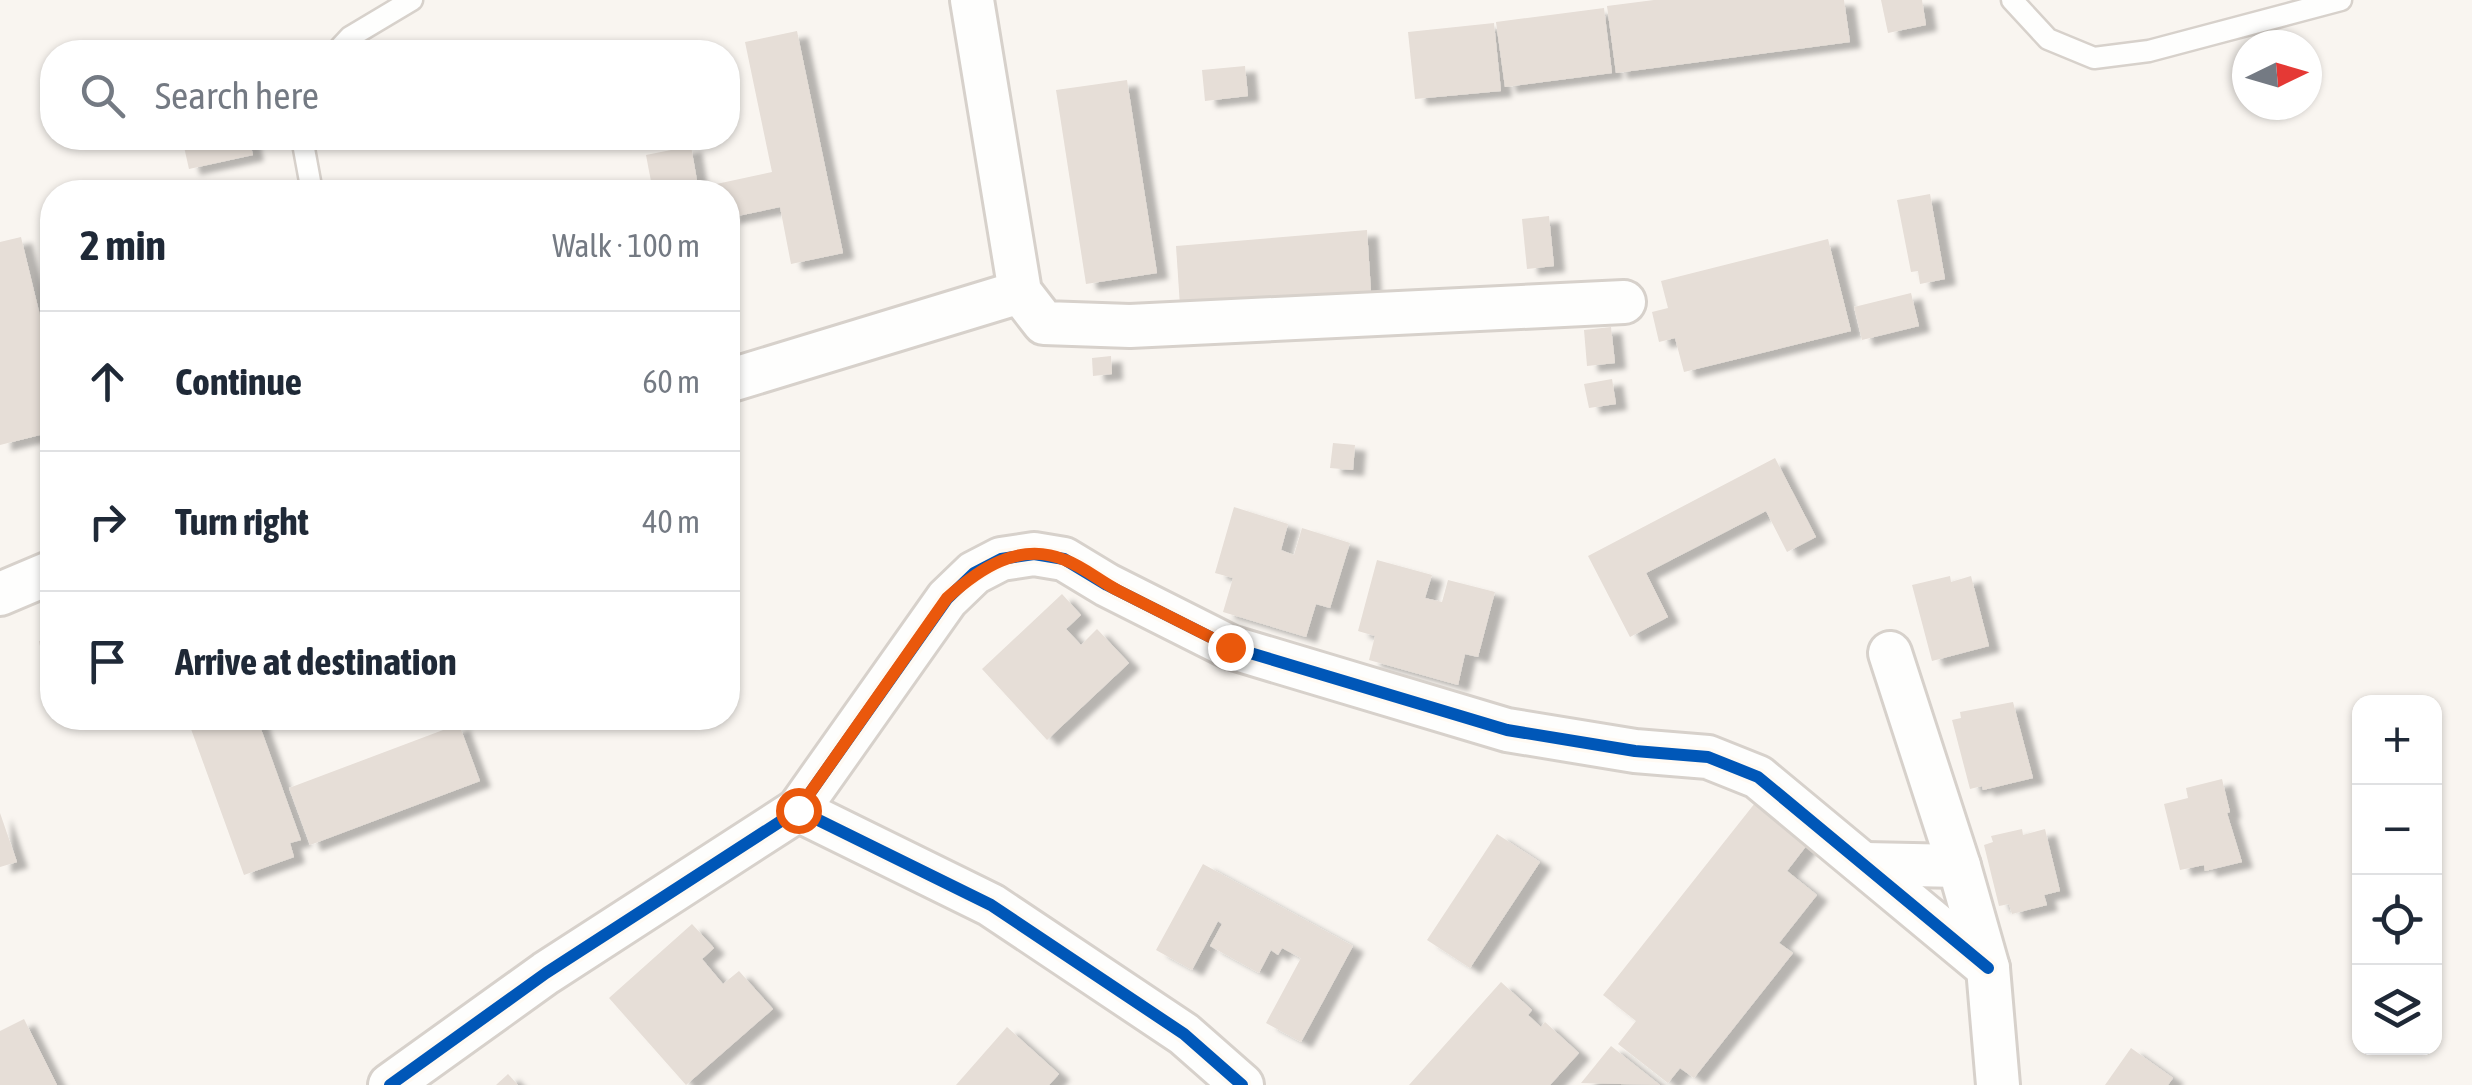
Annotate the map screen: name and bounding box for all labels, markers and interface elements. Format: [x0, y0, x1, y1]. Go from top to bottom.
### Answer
north arrow [2232, 30, 2322, 120]
search box [40, 40, 740, 150]
icon: search [75, 68, 130, 123]
text: Search here [155, 74, 319, 117]
text: 2 min [80, 221, 166, 269]
text: Walk · 100 m [552, 227, 700, 264]
icon: ahead [80, 354, 135, 409]
text: Continue [175, 360, 302, 403]
text: 60 m [642, 363, 700, 400]
icon: right [80, 494, 135, 549]
text: Turn right [175, 500, 309, 543]
text: 40 m [642, 503, 700, 540]
route end [1208, 625, 1254, 671]
icon: arrive [80, 634, 135, 689]
text: Arrive at destination [175, 640, 457, 683]
map controls [2352, 695, 2442, 1055]
button: + [2352, 695, 2442, 785]
button: − [2352, 785, 2442, 875]
route start [776, 788, 822, 834]
button: locate [2352, 875, 2442, 965]
button: layers [2352, 965, 2442, 1055]

